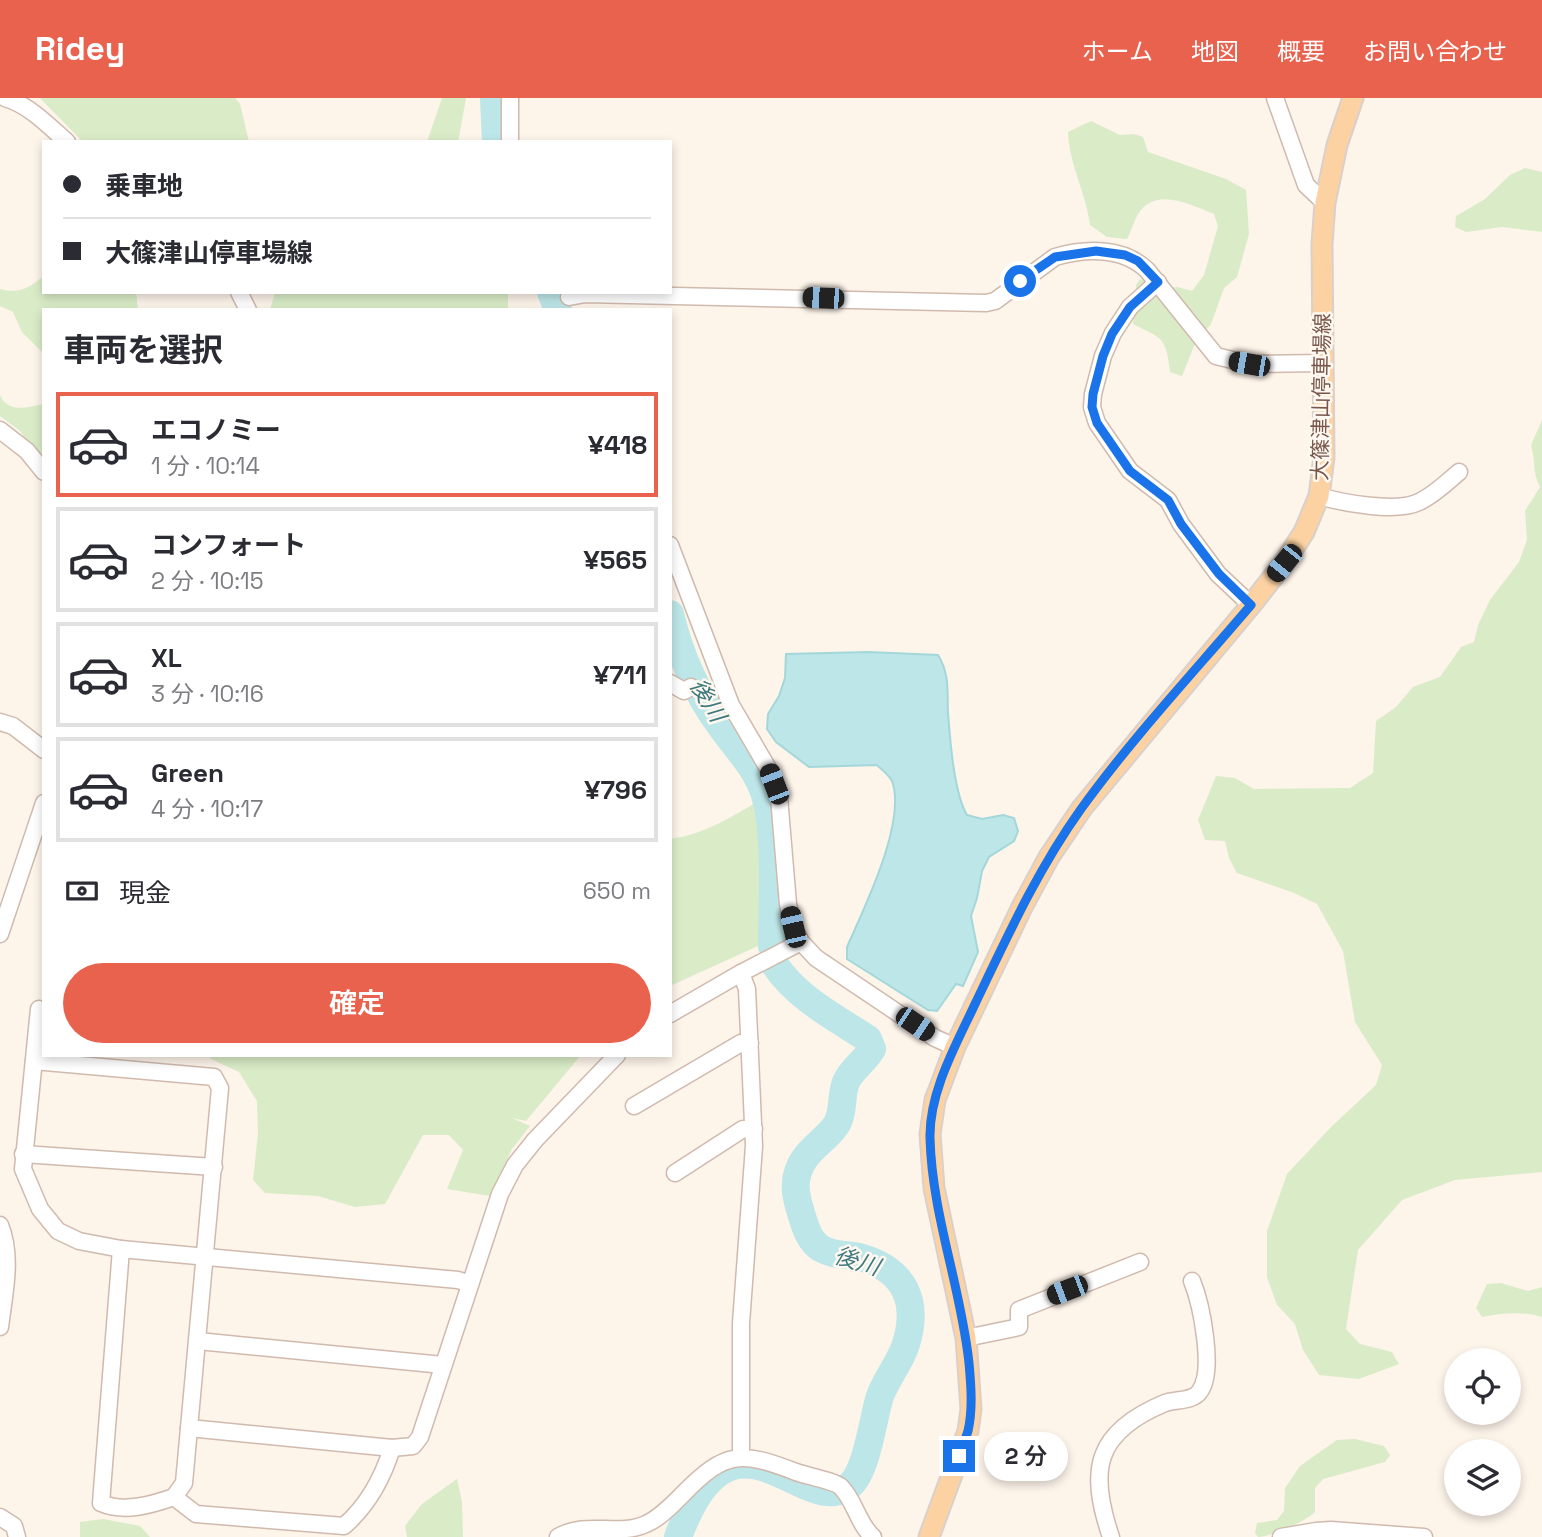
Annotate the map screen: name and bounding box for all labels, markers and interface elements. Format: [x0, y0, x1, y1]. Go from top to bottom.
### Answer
text: Ridey [35, 28, 125, 70]
text: ホーム [1082, 36, 1153, 67]
text: 地図 [1191, 36, 1239, 67]
text: 概要 [1277, 36, 1325, 67]
text: お問い合わせ [1363, 36, 1507, 67]
text: 乗車地 [105, 169, 183, 203]
text: 大篠津山停車場線 [105, 236, 313, 270]
route start [1004, 265, 1036, 297]
car [802, 287, 845, 309]
street label: 大篠津山停車場線 [1306, 313, 1336, 481]
text: 車両を選択 [63, 330, 223, 370]
car [1227, 350, 1272, 378]
icon: car [67, 413, 130, 476]
text: エコノミー [151, 413, 281, 447]
text: ¥418 [588, 428, 647, 462]
text: 1 分 · 10:14 [151, 451, 260, 481]
icon: car [67, 528, 130, 591]
text: コンフォート [151, 528, 306, 562]
car [1263, 540, 1306, 586]
text: ¥565 [584, 543, 647, 577]
text: 2 分 · 10:15 [151, 566, 263, 596]
text: XL [151, 641, 182, 675]
icon: car [67, 643, 130, 706]
text: ¥711 [593, 658, 647, 692]
water label: 後川 [683, 673, 734, 730]
text: 3 分 · 10:16 [151, 679, 264, 709]
text: Green [151, 756, 224, 790]
icon: car [67, 758, 130, 821]
car [757, 761, 792, 807]
text: ¥796 [584, 773, 647, 807]
text: 4 分 · 10:17 [151, 794, 263, 824]
icon: cash [63, 872, 101, 910]
text: 現金 [119, 876, 171, 910]
text: 650 m [583, 876, 651, 906]
car [779, 904, 808, 950]
button: 確定 [63, 963, 651, 1043]
car [892, 1004, 939, 1044]
water label: 後川 [831, 1240, 886, 1283]
car [1044, 1273, 1091, 1307]
map controls [1444, 1348, 1521, 1516]
button: locate [1444, 1348, 1521, 1425]
callout: 2 分 [984, 1432, 1068, 1480]
button: layers [1444, 1439, 1521, 1516]
route end [943, 1440, 975, 1472]
text: 2 分 [1005, 1441, 1047, 1471]

